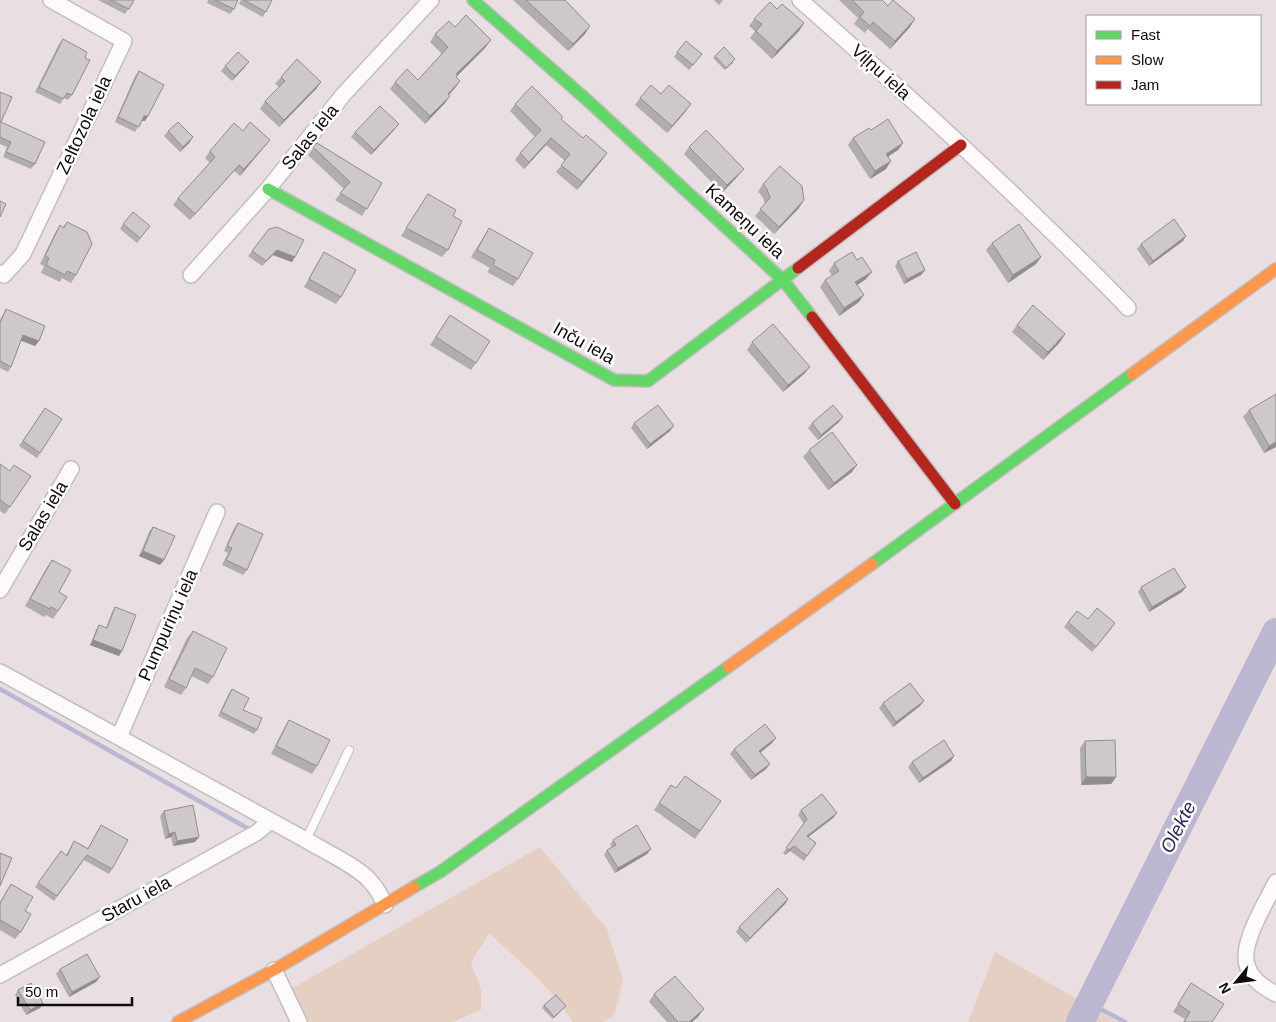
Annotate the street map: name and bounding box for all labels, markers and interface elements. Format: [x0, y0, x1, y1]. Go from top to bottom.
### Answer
legend [1086, 15, 1261, 105]
text: Fast [1131, 26, 1161, 43]
street label: Viļņu iela [847, 40, 915, 104]
text: Slow [1131, 51, 1164, 68]
street label: Zeltozola iela [53, 72, 116, 177]
text: Jam [1131, 76, 1159, 93]
street label: Salas iela [278, 100, 343, 174]
street label: Kameņu iela [702, 180, 789, 263]
street label: Inču iela [550, 318, 619, 368]
street label: Salas iela [14, 477, 72, 555]
street label: Pumpuriņu iela [134, 565, 202, 684]
water label: Olekte [1156, 798, 1200, 856]
street label: Staru iela [98, 871, 175, 926]
north arrow [1211, 957, 1261, 1007]
scale bar [18, 974, 131, 1006]
text: N [1215, 980, 1234, 997]
text: 50 m [25, 983, 58, 1000]

